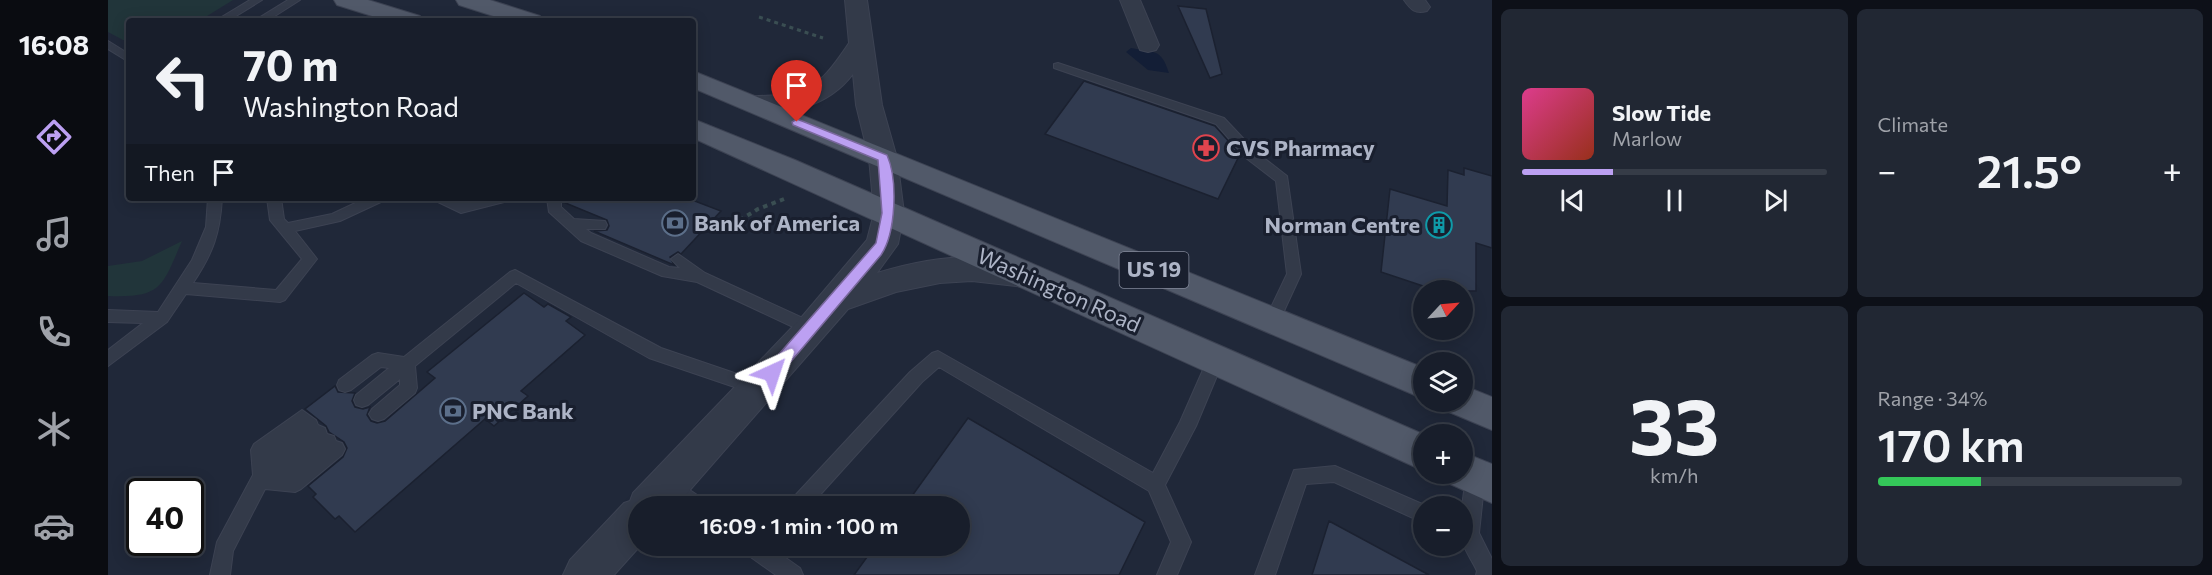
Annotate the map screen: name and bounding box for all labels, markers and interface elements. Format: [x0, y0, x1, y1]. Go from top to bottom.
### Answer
text: 16:08 [19, 28, 89, 61]
text: 70 m [243, 38, 338, 90]
icon: left [144, 42, 222, 120]
pin [771, 60, 822, 122]
icon: arrive [780, 69, 813, 102]
text: Washington Road [243, 90, 459, 123]
text: Slow Tide [1612, 99, 1711, 126]
text: Climate [1878, 112, 1948, 136]
icon: directions [33, 116, 75, 158]
text: Marlow [1612, 126, 1682, 150]
pharmacy icon: CVS Pharmacy [1191, 133, 1221, 163]
place label: CVS Pharmacy [1226, 134, 1375, 161]
text: 21.5° [1977, 142, 2082, 197]
text: − [1878, 149, 1896, 190]
text: + [2163, 149, 2182, 190]
icon: arrive [207, 156, 240, 189]
text: Then [144, 159, 195, 186]
icon: previous [1556, 184, 1589, 217]
icon: pause [1658, 184, 1691, 217]
icon: next [1759, 184, 1792, 217]
bank icon: Bank of America [660, 208, 690, 238]
place label: Bank of America [694, 209, 860, 236]
building icon: Norman Centre [1424, 210, 1454, 240]
place label: Norman Centre [1265, 211, 1420, 238]
icon: music [33, 213, 75, 255]
street label: Washington Road [973, 241, 1145, 338]
road number: US 19 [1120, 252, 1188, 288]
north arrow [1413, 280, 1473, 340]
map controls [1413, 280, 1473, 556]
icon: phone [33, 311, 75, 353]
position arrow [740, 341, 804, 405]
button: layers [1413, 352, 1473, 412]
text: 33 [1629, 376, 1719, 471]
text: Range · 34% [1878, 386, 1987, 410]
bank icon: PNC Bank [438, 396, 468, 426]
place label: PNC Bank [472, 397, 574, 424]
icon: climate [33, 408, 75, 450]
text: 170 km [1878, 416, 2025, 471]
button: + [1413, 424, 1473, 484]
text: km/h [1650, 463, 1699, 487]
speed limit sign: 40 [126, 478, 204, 556]
button: − [1413, 496, 1473, 556]
icon: car [33, 505, 75, 547]
text: 16:09 · 1 min · 100 m [699, 512, 899, 539]

